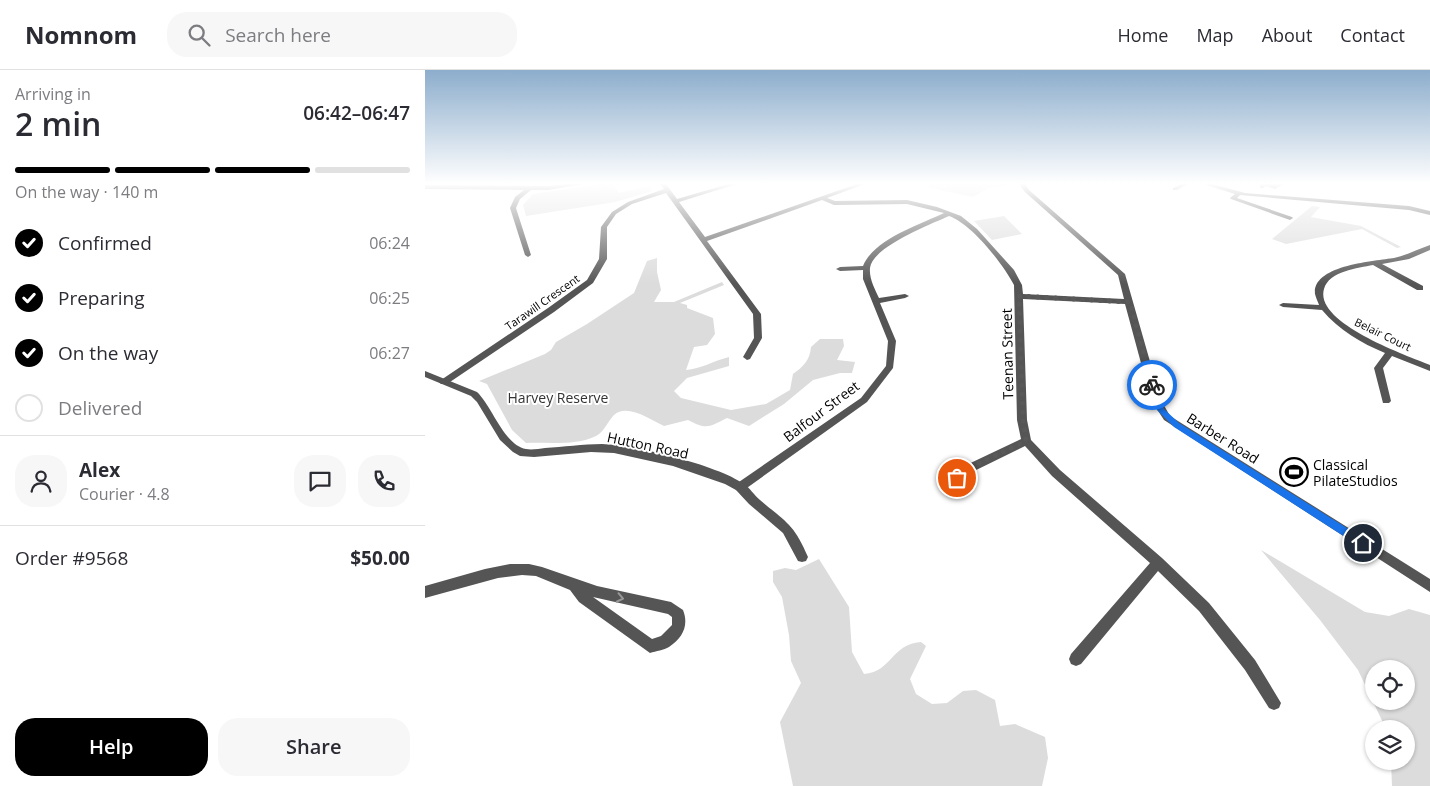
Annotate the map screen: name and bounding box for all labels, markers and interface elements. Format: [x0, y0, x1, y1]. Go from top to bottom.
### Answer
search box [167, 12, 517, 57]
text: Nomnom [25, 18, 137, 51]
icon: search [185, 21, 213, 49]
text: Search here [225, 22, 331, 48]
text: Home [1118, 23, 1168, 47]
text: Map [1196, 23, 1234, 47]
text: About [1262, 23, 1312, 47]
text: Contact [1340, 23, 1405, 47]
text: Arriving in [15, 83, 91, 105]
text: 06:42–06:47 [303, 100, 410, 126]
text: 2 min [15, 102, 101, 145]
text: On the way · 140 m [15, 181, 158, 203]
icon: check [15, 229, 43, 257]
text: Confirmed [58, 230, 152, 256]
text: 06:24 [369, 232, 410, 254]
street label: Tarawill Crescent [502, 271, 582, 333]
icon: check [15, 284, 43, 312]
text: Preparing [58, 285, 145, 311]
text: 06:25 [369, 287, 410, 309]
street label: Teenan Street [997, 308, 1017, 400]
street label: Belair Court [1352, 314, 1414, 354]
icon: check [15, 339, 43, 367]
text: On the way [58, 340, 158, 366]
text: 06:27 [369, 342, 410, 364]
courier [1127, 360, 1177, 410]
icon: bike [1138, 371, 1166, 399]
street label: Balfour Street [779, 376, 863, 446]
park label: Harvey Reserve [508, 388, 609, 407]
text: Delivered [58, 395, 142, 421]
street label: Barber Road [1183, 408, 1263, 468]
street label: Hutton Road [605, 427, 691, 463]
button: person [15, 455, 67, 507]
button: chat [294, 455, 346, 507]
button: phone [358, 455, 410, 507]
place label: Classical PilateStudios [1313, 455, 1398, 490]
text: Alex [79, 457, 120, 483]
pin [936, 457, 978, 499]
sports icon: Classical PilateStudios [1279, 457, 1309, 487]
icon: bag [943, 464, 971, 492]
text: Courier · 4.8 [79, 483, 170, 505]
pin [1342, 522, 1384, 564]
icon: home [1349, 529, 1377, 557]
text: Order #9568 [15, 545, 128, 571]
text: $50.00 [350, 545, 410, 571]
one-way arrow [615, 592, 624, 602]
map controls [1365, 660, 1415, 770]
button: locate [1365, 660, 1415, 710]
button: Help [15, 718, 208, 776]
button: Share [218, 718, 410, 776]
button: layers [1365, 720, 1415, 770]

